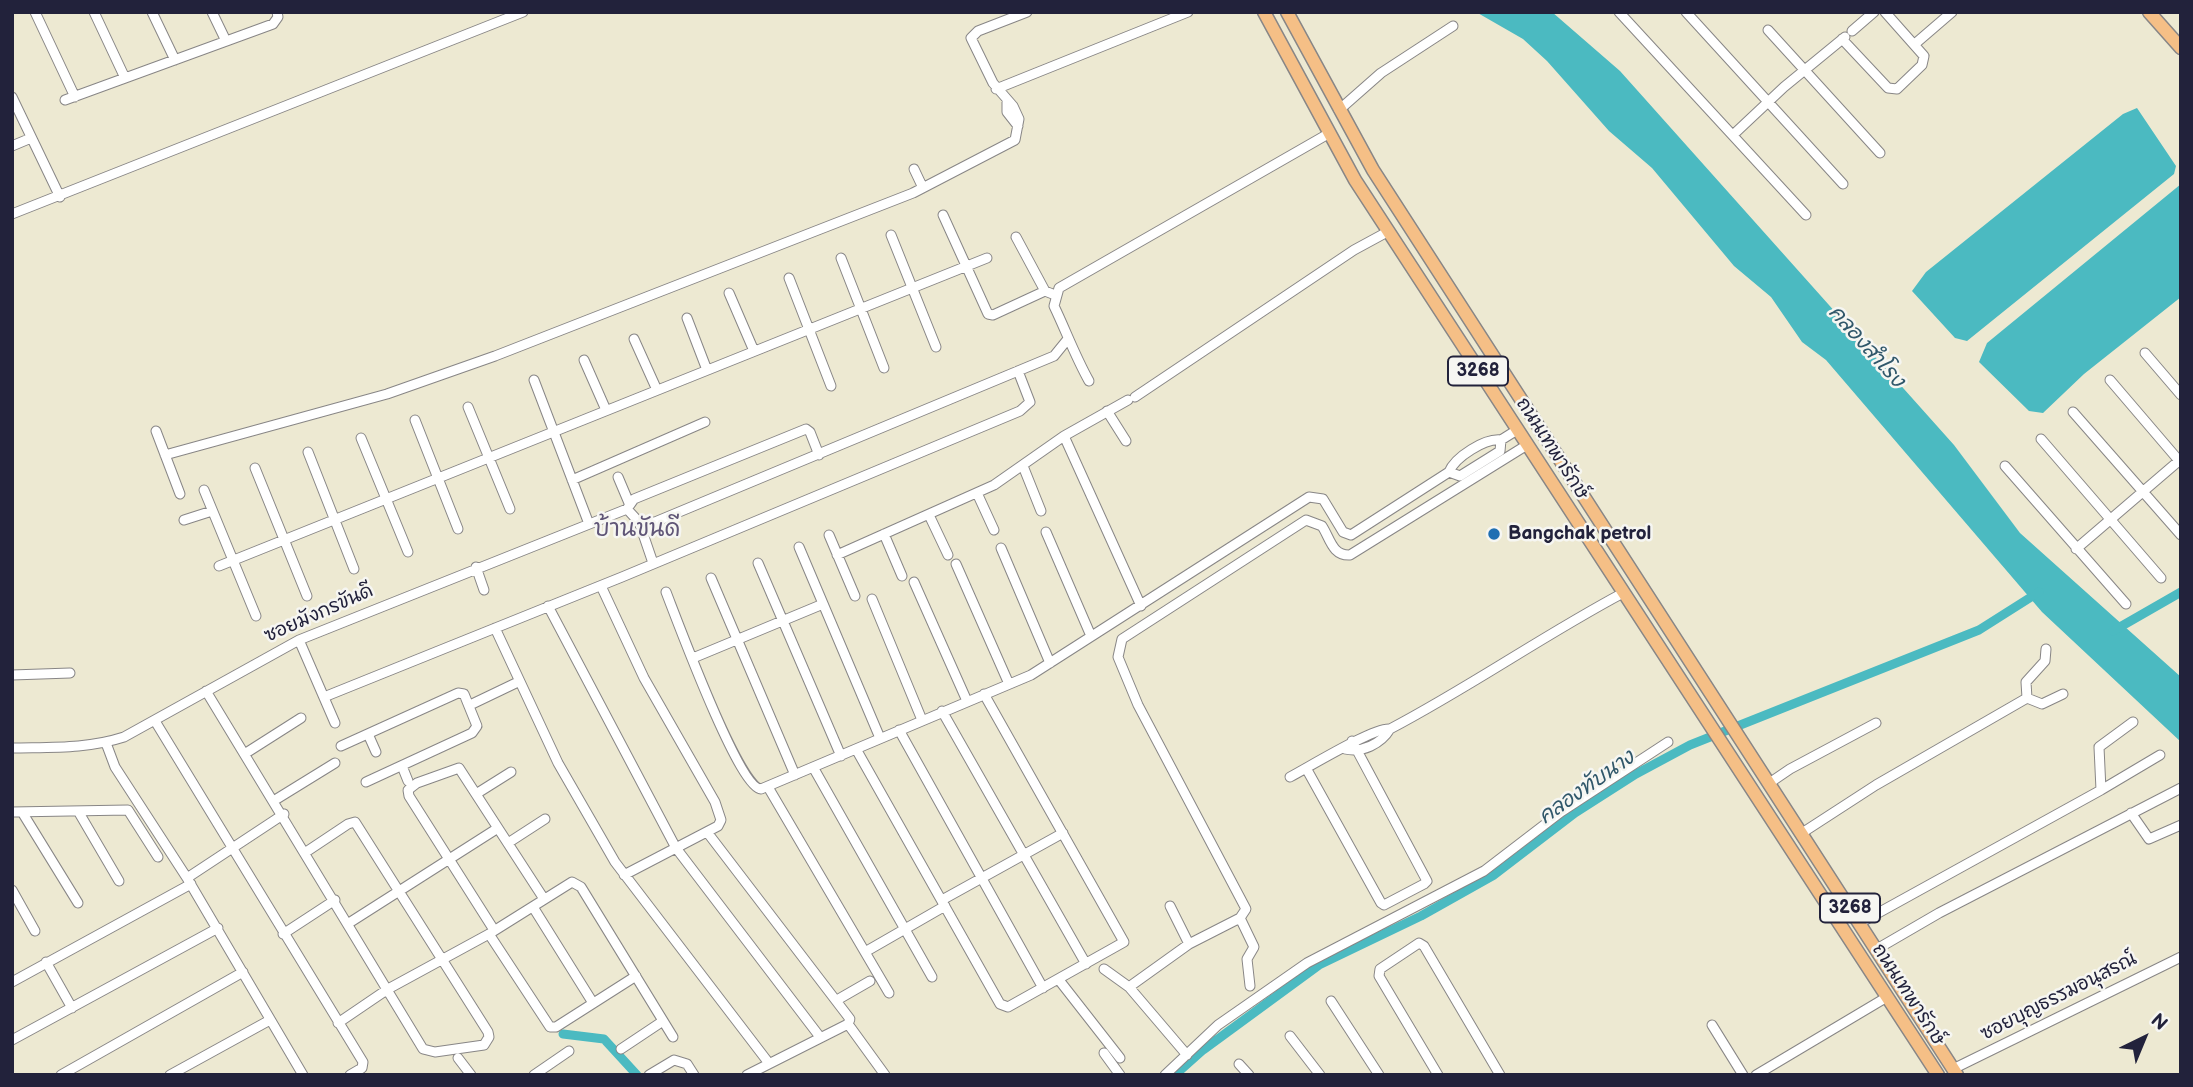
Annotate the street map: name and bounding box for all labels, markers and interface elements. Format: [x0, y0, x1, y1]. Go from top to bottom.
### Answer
water label: คลองสำโรง [1823, 301, 1909, 393]
road number: 3268 [1448, 356, 1508, 386]
street label: ถนนเทพารักษ์ [1511, 394, 1593, 504]
district label: บ้านขันดี [594, 516, 680, 544]
place label: Bangchak petrol [1508, 523, 1651, 545]
marker: Bangchak petrol [1486, 526, 1502, 542]
street label: ซอยมังกรขันดี [261, 580, 377, 648]
water label: คลองทับนาง [1534, 746, 1640, 830]
road number: 3268 [1820, 894, 1880, 923]
street label: ถนนเทพารักษ์ [1867, 940, 1949, 1050]
street label: ซอยบุญธรรมอนุสรณ์ [1977, 948, 2141, 1046]
north arrow [2109, 1003, 2179, 1073]
text: N [2146, 1009, 2172, 1036]

